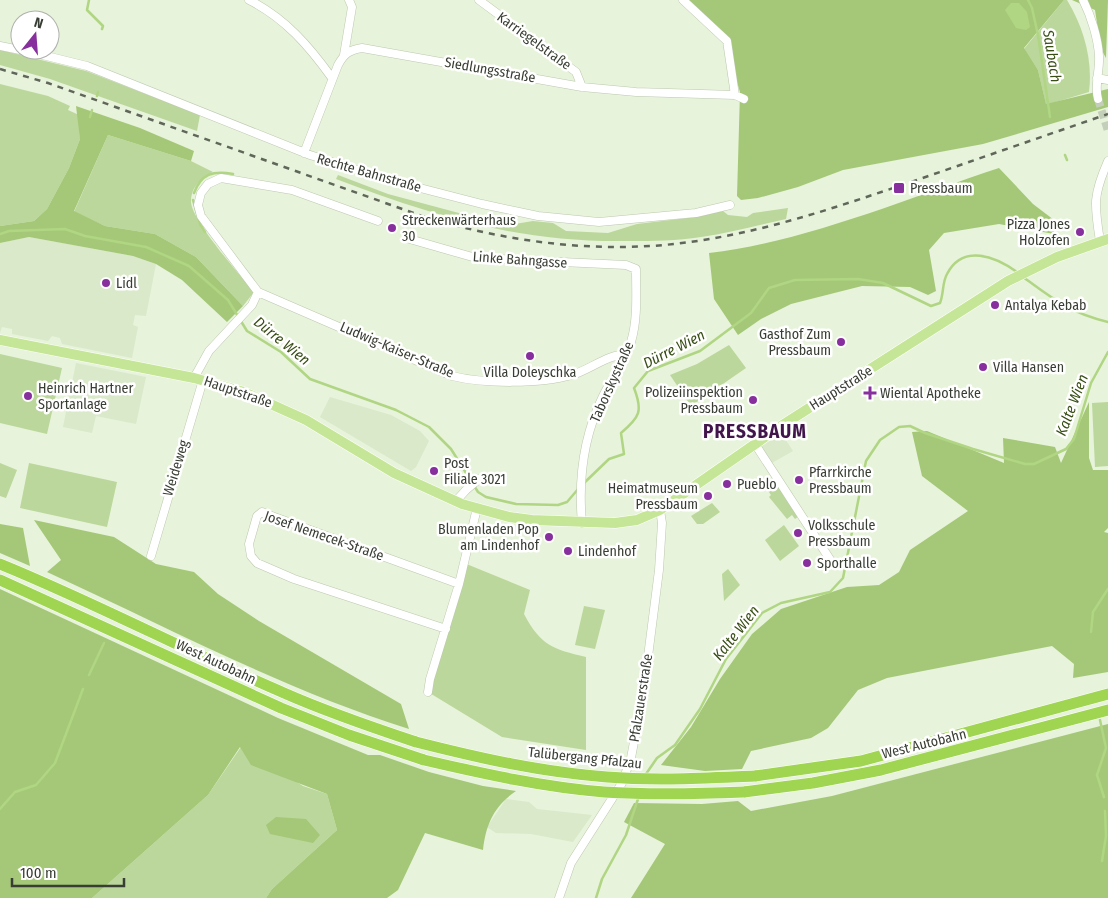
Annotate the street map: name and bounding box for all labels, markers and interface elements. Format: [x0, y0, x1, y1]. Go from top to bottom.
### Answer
street label: Karriegelstraße [494, 8, 575, 74]
north arrow [10, 10, 60, 60]
text: N [32, 14, 45, 32]
water label: Saubach [1039, 28, 1065, 84]
street label: Siedlungsstraße [443, 54, 537, 86]
street label: Rechte Bahnstraße [315, 150, 423, 196]
place label: Pressbaum [910, 180, 973, 197]
marker: Pressbaum [892, 181, 906, 195]
place label: Streckenwärterhaus 30 [402, 212, 516, 245]
place label: Pizza Jones Holzofen [1007, 216, 1070, 249]
marker: Streckenwärterhaus 30 [386, 222, 398, 234]
marker: Pizza Jones Holzofen [1074, 226, 1086, 238]
street label: Linke Bahngasse [472, 248, 568, 272]
place label: Lidl [116, 275, 137, 292]
marker: Lidl [100, 277, 112, 289]
place label: Antalya Kebab [1005, 297, 1086, 314]
marker: Antalya Kebab [989, 299, 1001, 311]
water label: Dürre Wien [250, 313, 314, 369]
street label: Ludwig-Kaiser-Straße [338, 318, 457, 382]
water label: Dürre Wien [640, 326, 708, 372]
place label: Gasthof Zum Pressbaum [759, 326, 831, 359]
marker: Gasthof Zum Pressbaum [835, 336, 847, 348]
street label: Taborskystraße [587, 339, 638, 425]
marker: Villa Doleyschka [524, 350, 536, 362]
place label: Villa Hansen [993, 359, 1064, 376]
marker: Villa Hansen [977, 361, 989, 373]
street label: Hauptstraße [806, 362, 876, 414]
place label: Villa Doleyschka [484, 364, 577, 381]
street label: Hauptstraße [202, 372, 274, 412]
water label: Kalte Wien [1052, 372, 1092, 438]
place label: Heinrich Hartner Sportanlage [38, 380, 133, 413]
place label: Polizeiinspektion Pressbaum [645, 384, 743, 417]
place label: Wiental Apotheke [880, 385, 981, 402]
marker: Wiental Apotheke [864, 387, 876, 399]
marker: Heinrich Hartner Sportanlage [22, 390, 34, 402]
marker: Polizeiinspektion Pressbaum [747, 394, 759, 406]
district label: PRESSBAUM [703, 420, 807, 443]
street label: Weideweg [159, 437, 193, 498]
place label: Post Filiale 3021 [444, 455, 506, 488]
place label: Pfarrkirche Pressbaum [809, 464, 872, 497]
marker: Post Filiale 3021 [428, 465, 440, 477]
marker: Pfarrkirche Pressbaum [793, 474, 805, 486]
place label: Pueblo [737, 476, 777, 493]
marker: Pueblo [721, 478, 733, 490]
place label: Heimatmuseum Pressbaum [608, 480, 698, 513]
marker: Heimatmuseum Pressbaum [702, 490, 714, 502]
street label: Josef Nemecek-Straße [262, 508, 386, 564]
place label: Volksschule Pressbaum [808, 517, 875, 550]
place label: Blumenladen Pop am Lindenhof [438, 521, 541, 554]
marker: Volksschule Pressbaum [792, 527, 804, 539]
marker: Blumenladen Pop am Lindenhof [543, 531, 555, 543]
place label: Lindenhof [578, 543, 638, 560]
marker: Lindenhof [562, 545, 574, 557]
place label: Sporthalle [817, 555, 877, 572]
marker: Sporthalle [801, 557, 813, 569]
water label: Kalte Wien [709, 602, 763, 664]
street label: West Autobahn [173, 636, 259, 688]
street label: Pfalzauerstraße [626, 653, 656, 743]
street label: West Autobahn [880, 725, 968, 763]
street label: Talübergang Pfalzau [527, 744, 643, 772]
scale bar [12, 856, 125, 888]
text: 100 m [20, 864, 57, 882]

